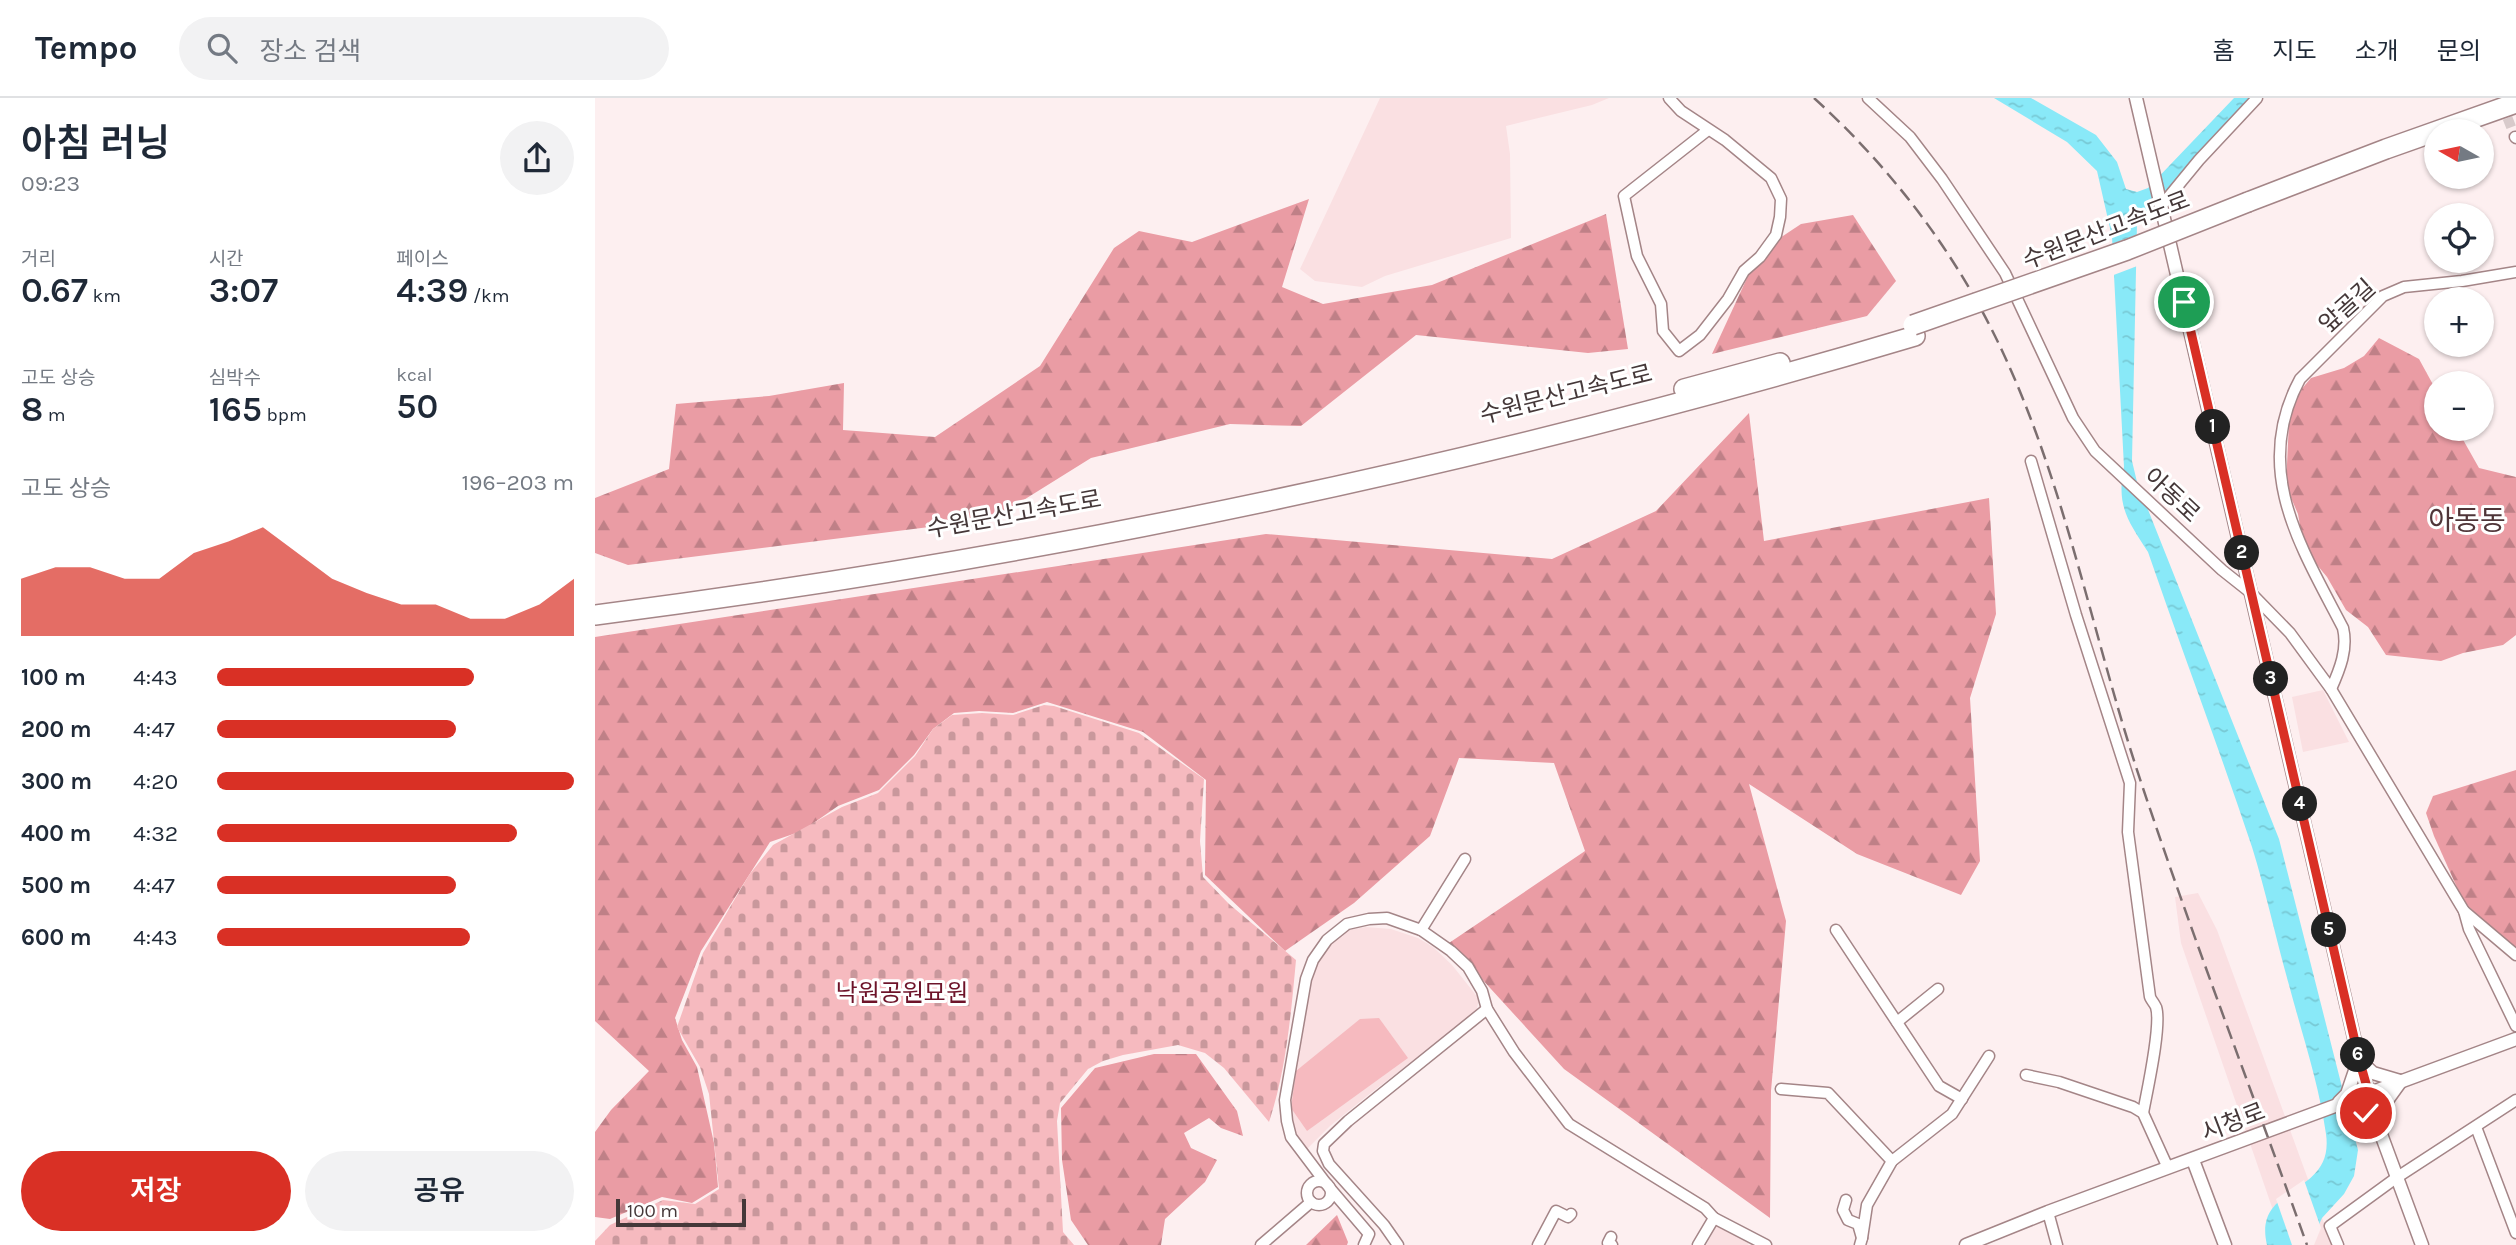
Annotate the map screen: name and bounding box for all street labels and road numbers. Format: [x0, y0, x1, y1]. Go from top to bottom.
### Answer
street label: 수원문산고속도로 [2019, 185, 2193, 275]
street label: 앞골길 [2313, 273, 2381, 339]
street label: 수원문산고속도로 [1477, 359, 1655, 429]
street label: 아동로 [2138, 462, 2206, 528]
street label: 수원문산고속도로 [925, 485, 1103, 543]
street label: 시청로 [2197, 1097, 2269, 1147]

